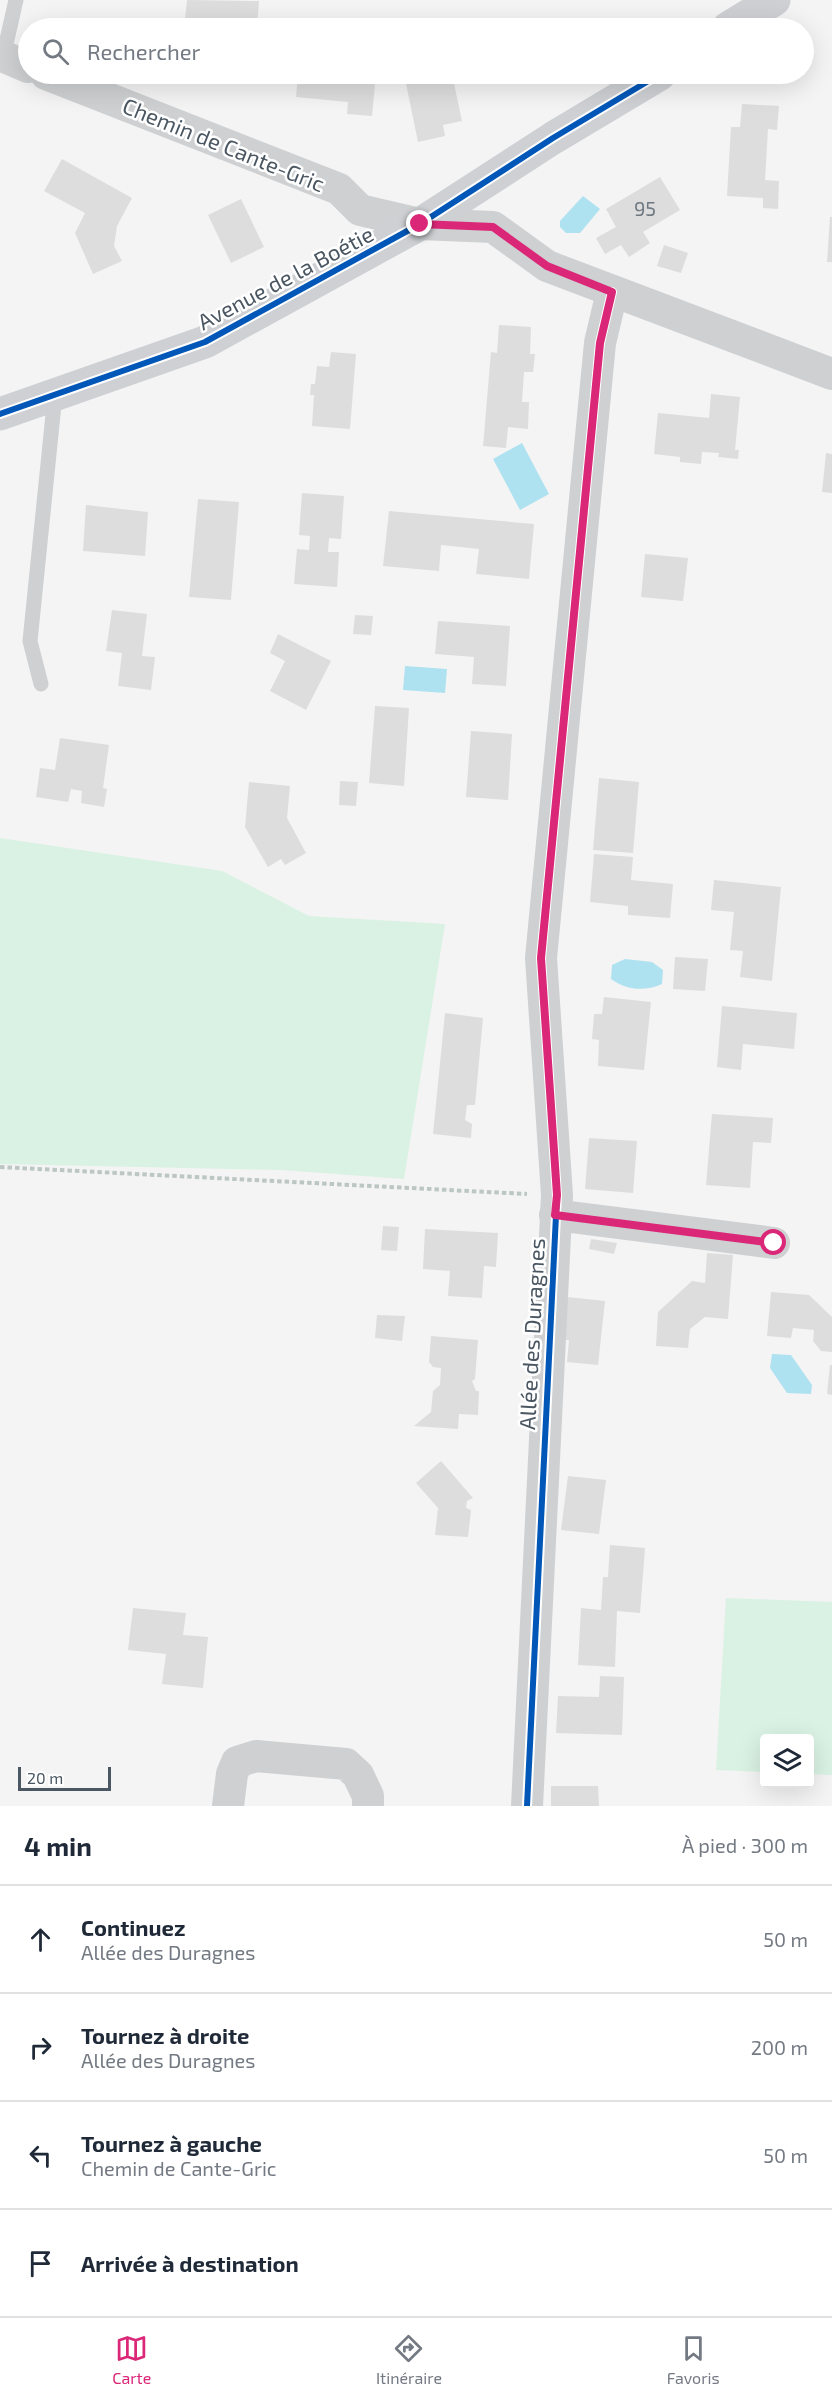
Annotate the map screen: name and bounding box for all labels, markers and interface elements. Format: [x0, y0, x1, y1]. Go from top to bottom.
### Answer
search box [18, 18, 814, 84]
icon: search [39, 35, 72, 68]
text: Rechercher [87, 38, 200, 64]
street label: Chemin de Cante-Gric [119, 92, 329, 196]
house number: 95 [634, 196, 656, 220]
route end [406, 210, 432, 236]
street label: Avenue de la Boétie [193, 220, 377, 334]
route start [760, 1229, 786, 1255]
street label: Allée des Duragnes [513, 1238, 549, 1430]
map controls [760, 1734, 814, 1788]
button: layers [760, 1734, 814, 1788]
scale bar [18, 1764, 111, 1792]
text: 20 m [27, 1768, 63, 1787]
text: 4 min [24, 1830, 92, 1861]
text: À pied · 300 m [682, 1833, 808, 1857]
text: Continuez [81, 1914, 185, 1940]
icon: ahead [24, 1923, 57, 1956]
text: 50 m [763, 1927, 808, 1951]
text: Allée des Duragnes [81, 1940, 255, 1964]
text: Tournez à droite [81, 2022, 250, 2048]
icon: right [24, 2031, 57, 2064]
text: 200 m [751, 2035, 808, 2059]
text: Allée des Duragnes [81, 2048, 255, 2072]
text: Tournez à gauche [81, 2130, 262, 2156]
icon: left [24, 2139, 57, 2172]
text: 50 m [763, 2143, 808, 2167]
text: Chemin de Cante-Gric [81, 2156, 277, 2180]
icon: arrive [24, 2247, 57, 2280]
text: Arrivée à destination [81, 2250, 299, 2276]
tab: Carte [112, 2332, 151, 2387]
tab: Itinéraire [376, 2332, 442, 2387]
tab: Favoris [667, 2332, 720, 2387]

